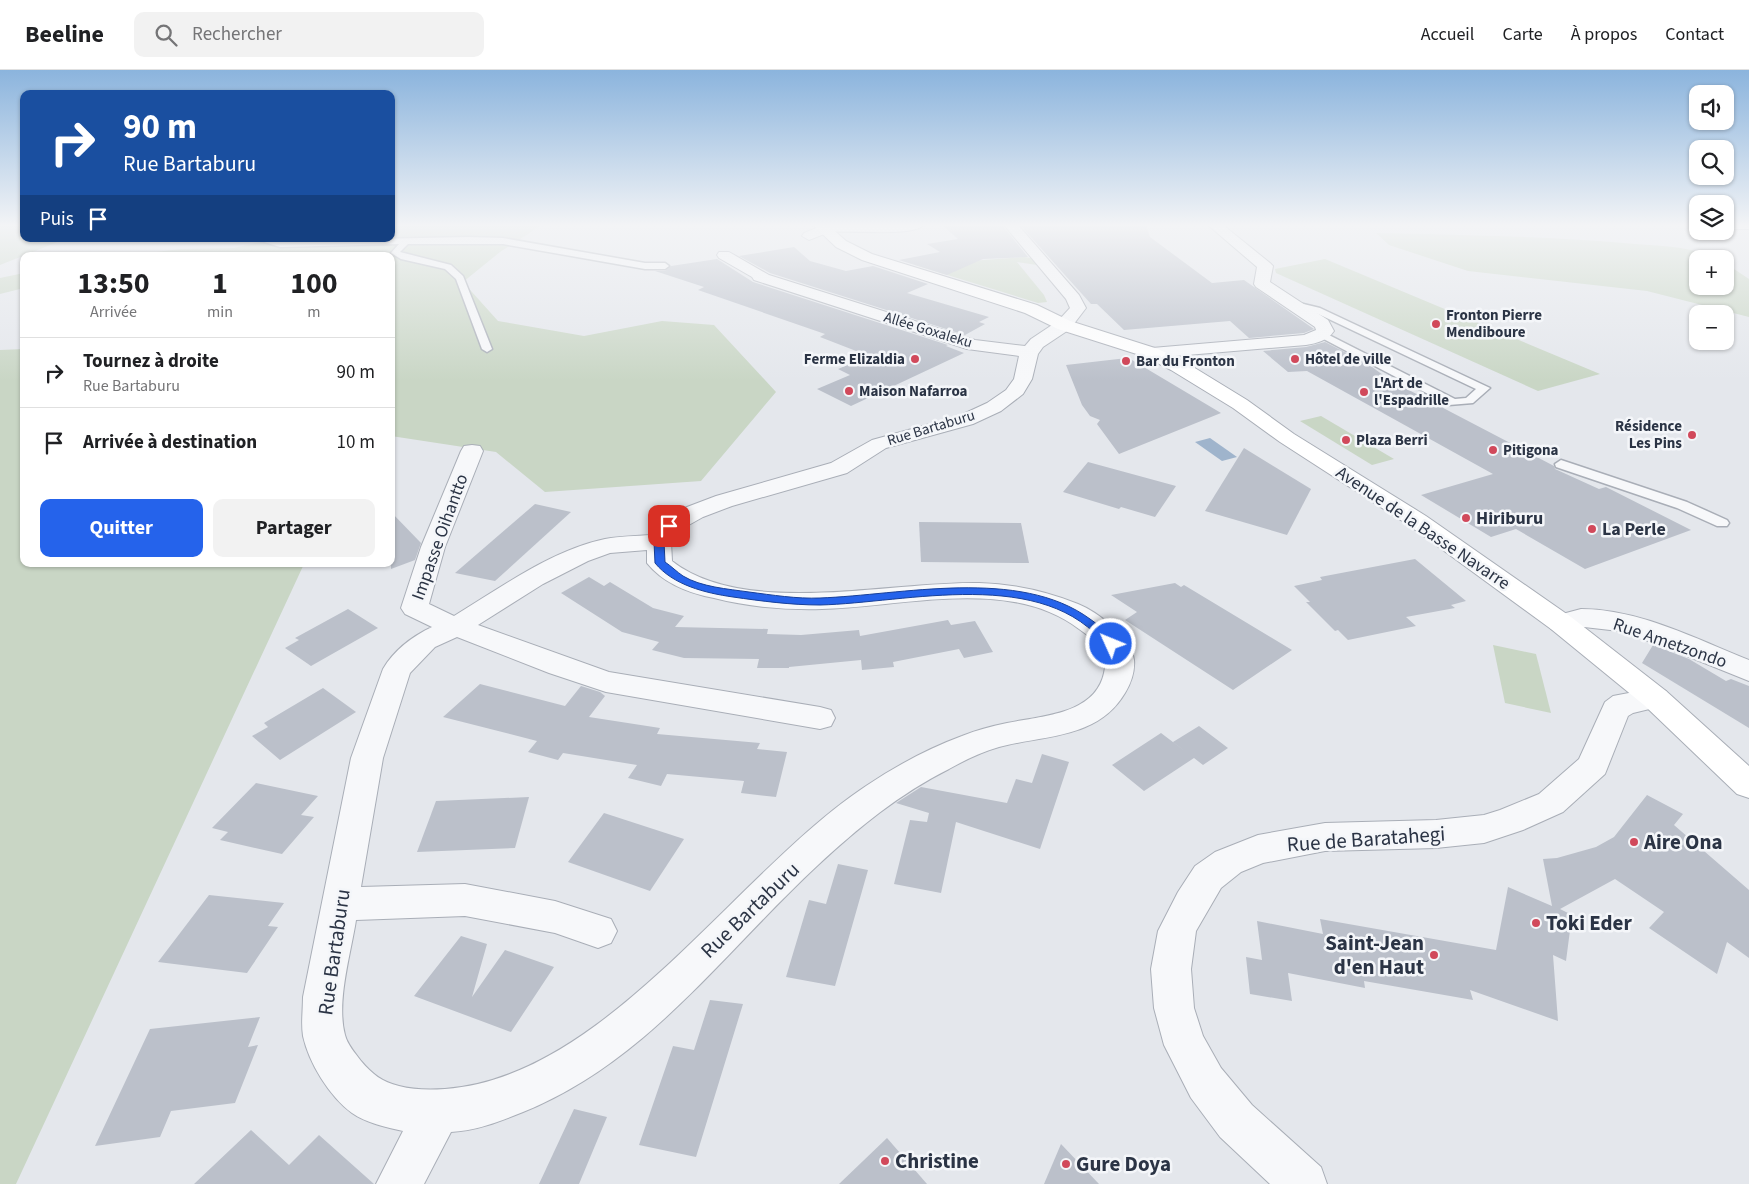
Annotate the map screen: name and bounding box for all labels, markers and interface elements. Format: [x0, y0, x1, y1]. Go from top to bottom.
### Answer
search box [134, 12, 484, 57]
text: Beeline [25, 17, 104, 52]
icon: search [152, 21, 180, 49]
text: Rechercher [192, 21, 282, 48]
text: Accueil [1421, 22, 1474, 47]
text: Carte [1502, 22, 1543, 47]
text: À propos [1571, 22, 1637, 47]
text: Contact [1665, 22, 1724, 47]
map controls [1689, 85, 1734, 350]
button: sound [1689, 85, 1734, 130]
text: 90 m [123, 102, 197, 152]
icon: right [40, 110, 105, 175]
button: search [1689, 140, 1734, 185]
text: Rue Bartaburu [123, 148, 256, 180]
button: layers [1689, 195, 1734, 240]
icon: arrive [84, 205, 112, 233]
text: Puis [40, 206, 74, 233]
button: + [1689, 250, 1734, 295]
text: 13:50 [77, 262, 150, 305]
text: 1 [212, 262, 228, 305]
text: 100 [290, 262, 338, 305]
text: Arrivée [90, 301, 137, 323]
text: min [207, 301, 233, 323]
text: m [307, 301, 321, 323]
place label: Fronton Pierre Mendiboure [1446, 305, 1542, 343]
button: − [1689, 305, 1734, 350]
street label: Allée Goxaleku [881, 307, 975, 353]
marker: Fronton Pierre Mendiboure [1430, 318, 1442, 330]
text: Tournez à droite [83, 348, 219, 375]
place label: Ferme Elizaldia [804, 349, 905, 370]
place label: Hôtel de ville [1305, 349, 1391, 370]
place label: Bar du Fronton [1136, 351, 1235, 372]
marker: Ferme Elizaldia [909, 353, 921, 365]
marker: Hôtel de ville [1289, 353, 1301, 365]
marker: Bar du Fronton [1120, 355, 1132, 367]
icon: right [40, 359, 68, 387]
text: 90 m [337, 359, 375, 386]
place label: L'Art de l'Espadrille [1374, 373, 1449, 411]
text: Rue Bartaburu [83, 375, 180, 397]
place label: Maison Nafarroa [859, 381, 968, 402]
marker: Maison Nafarroa [843, 385, 855, 397]
marker: L'Art de l'Espadrille [1358, 386, 1370, 398]
street label: Rue Bartaburu [884, 405, 978, 451]
place label: Résidence Les Pins [1615, 416, 1682, 454]
icon: arrive [40, 429, 68, 457]
text: Arrivée à destination [83, 429, 257, 456]
text: 10 m [337, 429, 375, 456]
marker: Résidence Les Pins [1686, 429, 1698, 441]
place label: Plaza Berri [1356, 430, 1428, 451]
marker: Plaza Berri [1340, 434, 1352, 446]
place label: Pitigona [1503, 440, 1559, 461]
marker: Pitigona [1487, 444, 1499, 456]
street label: Avenue de la Basse Navarre [1331, 460, 1515, 596]
street label: Impasse Oihantto [406, 470, 474, 604]
button: Quitter [40, 499, 203, 557]
button: Partager [213, 499, 375, 557]
pin [648, 505, 690, 547]
place label: Hiriburu [1476, 506, 1543, 531]
icon: arrive [655, 512, 683, 540]
marker: Hiriburu [1460, 512, 1472, 524]
place label: La Perle [1602, 517, 1666, 542]
marker: La Perle [1586, 523, 1598, 535]
street label: Rue Ametzondo [1610, 612, 1730, 674]
position arrow [1084, 617, 1136, 669]
street label: Rue de Baratahegi [1286, 818, 1446, 860]
place label: Aire Ona [1643, 827, 1723, 857]
marker: Aire Ona [1628, 836, 1640, 848]
street label: Rue Bartaburu [694, 855, 806, 965]
street label: Rue Bartaburu [310, 887, 358, 1017]
place label: Toki Eder [1546, 908, 1632, 938]
marker: Toki Eder [1530, 917, 1542, 929]
place label: Saint-Jean d'en Haut [1325, 928, 1424, 982]
marker: Saint-Jean d'en Haut [1428, 949, 1440, 961]
place label: Christine [895, 1146, 979, 1176]
place label: Gure Doya [1076, 1149, 1171, 1179]
marker: Christine [879, 1155, 891, 1167]
marker: Gure Doya [1060, 1158, 1072, 1170]

